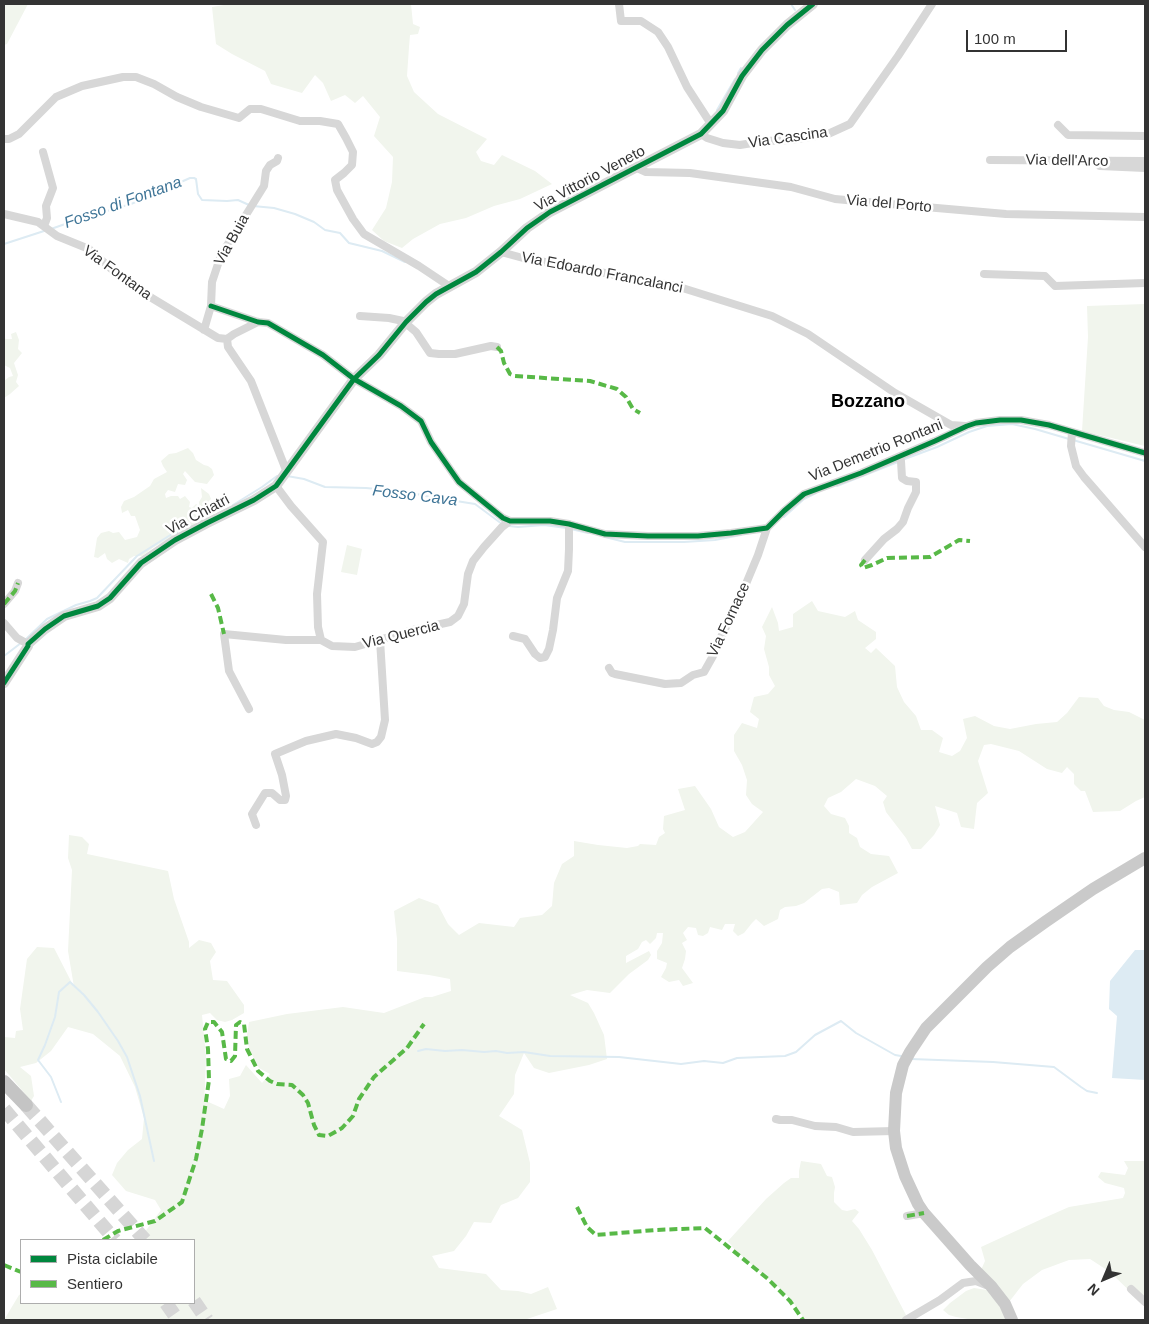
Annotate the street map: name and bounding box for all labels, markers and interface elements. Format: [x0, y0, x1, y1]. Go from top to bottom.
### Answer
scale bar [969, 20, 1070, 52]
text: 100 m [974, 30, 1016, 47]
street label: Via Cascina [747, 124, 829, 152]
street label: Via Vittorio Veneto [532, 142, 648, 216]
street label: Via dell'Arco [1026, 151, 1108, 171]
water label: Fosso di Fontana [62, 173, 184, 233]
street label: Via del Porto [846, 191, 932, 217]
street label: Via Buia [211, 211, 253, 269]
street label: Via Fontana [79, 242, 155, 304]
street label: Via Edoardo Francalanci [520, 249, 684, 297]
district label: Bozzano [831, 391, 905, 413]
street label: Via Demetrio Rontani [807, 416, 945, 486]
water label: Fosso Cava [371, 481, 459, 511]
street label: Via Chiatri [163, 491, 233, 539]
street label: Via Fornace [704, 580, 754, 660]
street label: Via Quercia [361, 617, 441, 653]
legend [20, 1239, 195, 1304]
text: Pista ciclabile [67, 1250, 158, 1267]
north arrow [1079, 1254, 1129, 1304]
text: Sentiero [67, 1275, 123, 1292]
text: N [1084, 1280, 1103, 1299]

